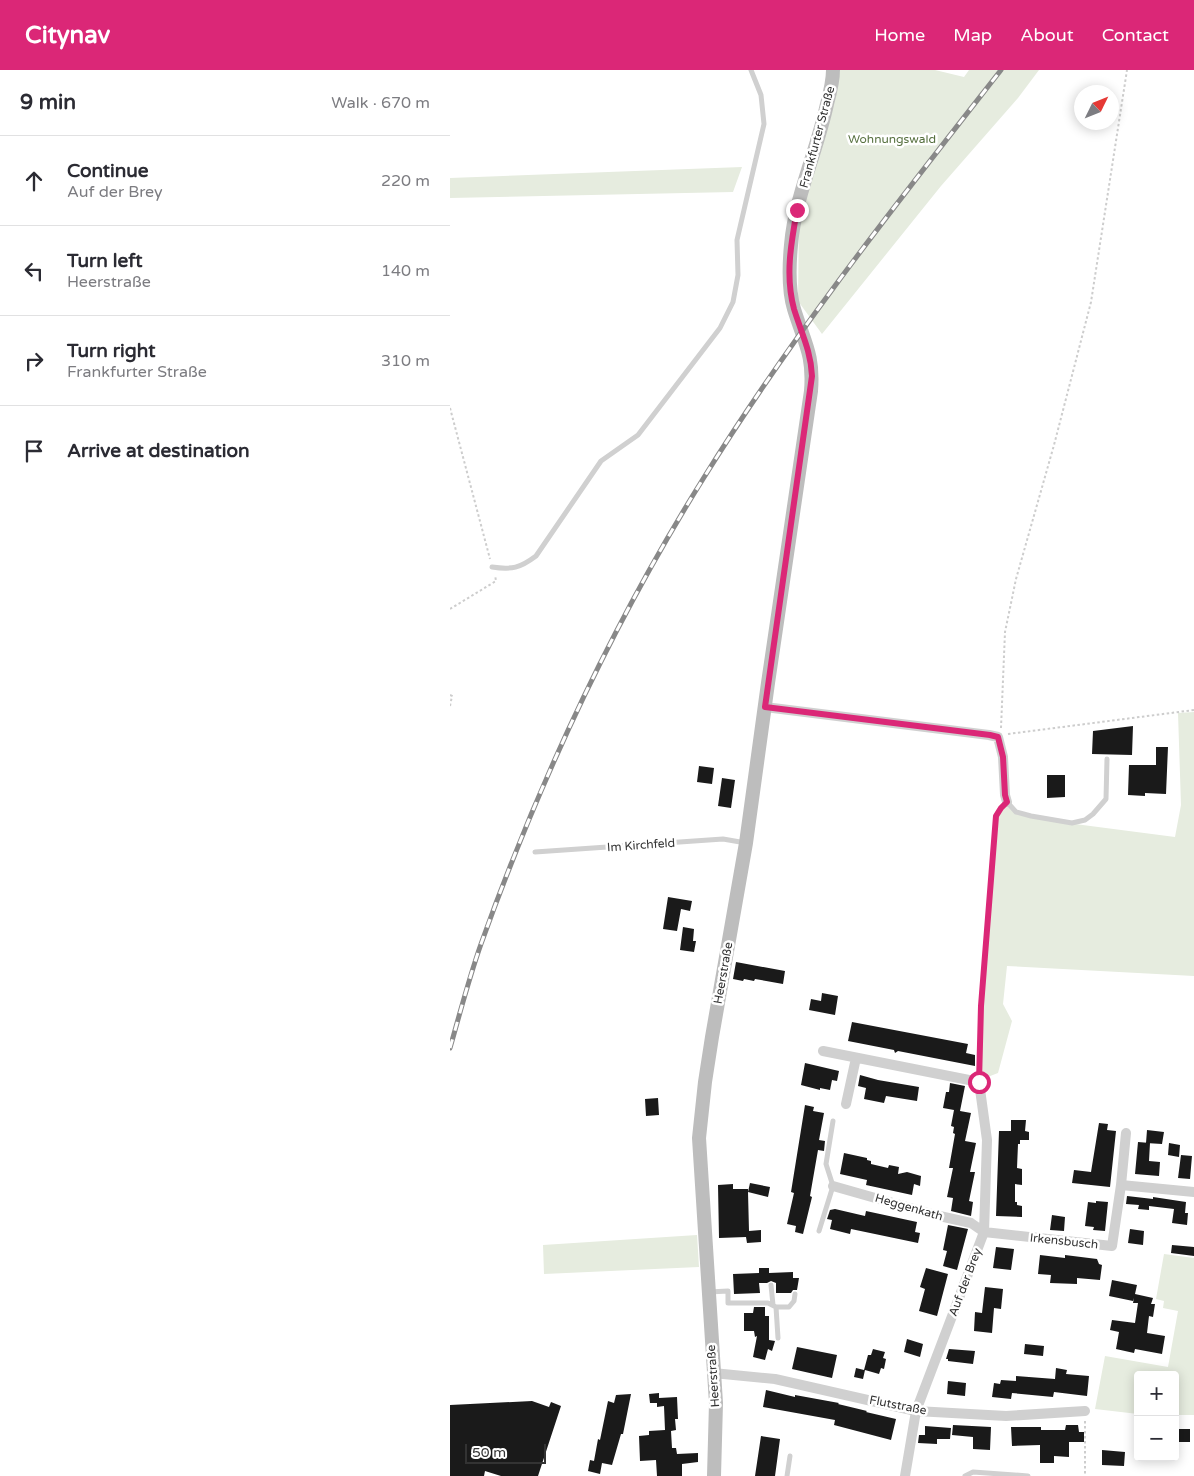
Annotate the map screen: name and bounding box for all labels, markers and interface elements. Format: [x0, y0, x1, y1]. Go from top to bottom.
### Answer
text: Citynav [25, 21, 110, 50]
text: Home [874, 24, 925, 46]
text: Map [953, 24, 992, 46]
text: About [1020, 24, 1074, 46]
text: Contact [1102, 24, 1169, 46]
street label: Frankfurter Straße [797, 84, 837, 189]
north arrow [1074, 85, 1119, 130]
text: 9 min [20, 90, 76, 115]
text: Walk · 670 m [331, 93, 430, 113]
park label: Wohnungswald [848, 132, 936, 146]
text: Continue [67, 160, 149, 182]
icon: ahead [20, 167, 48, 195]
text: 220 m [381, 171, 430, 191]
text: Auf der Brey [67, 182, 163, 202]
route end [786, 199, 809, 222]
text: Turn left [67, 250, 143, 272]
icon: left [20, 257, 48, 285]
text: 140 m [381, 261, 430, 281]
text: Heerstraße [67, 272, 151, 292]
text: Turn right [67, 340, 155, 362]
icon: right [20, 347, 48, 375]
text: 310 m [381, 351, 430, 371]
text: Frankfurter Straße [67, 362, 207, 382]
icon: arrive [20, 437, 48, 465]
text: Arrive at destination [67, 440, 250, 462]
street label: Im Kirchfeld [607, 836, 675, 854]
street label: Heerstraße [711, 941, 735, 1005]
route start [968, 1071, 991, 1094]
street label: Heggenkath [874, 1191, 944, 1223]
street label: Irkensbusch [1029, 1230, 1099, 1252]
street label: Auf der Brey [946, 1246, 985, 1318]
street label: Heerstraße [704, 1344, 722, 1408]
map controls [1134, 1371, 1179, 1461]
button: + [1134, 1371, 1179, 1416]
street label: Flutstraße [868, 1393, 928, 1417]
button: − [1134, 1416, 1179, 1461]
scale bar [465, 1441, 546, 1464]
text: 50 m [472, 1444, 506, 1461]

